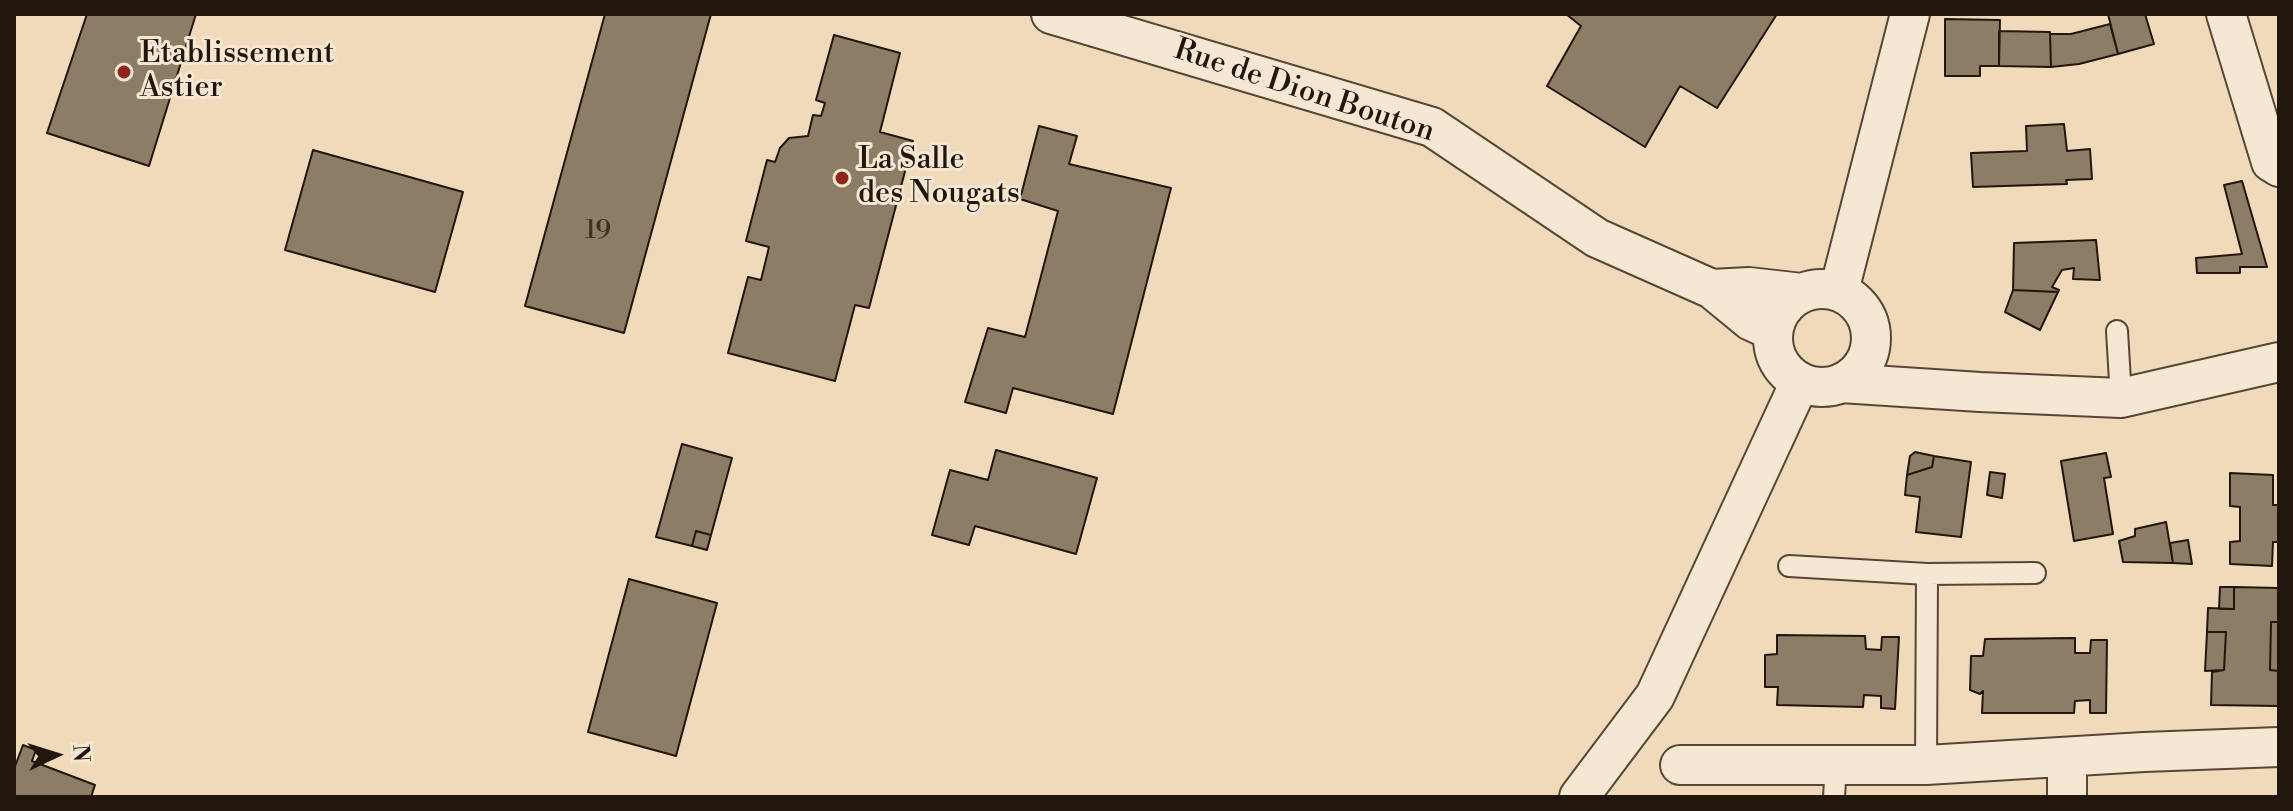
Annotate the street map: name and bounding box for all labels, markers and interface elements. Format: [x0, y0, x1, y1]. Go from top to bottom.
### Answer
street label: Rue de Dion Bouton [1169, 33, 1439, 151]
place label: Etablissement Astier [140, 37, 334, 108]
marker: Etablissement Astier [115, 63, 133, 81]
place label: La Salle des Nougats [858, 143, 1020, 214]
marker: La Salle des Nougats [833, 169, 851, 187]
house number: 19 [585, 216, 611, 248]
north arrow [16, 715, 96, 795]
text: N [66, 744, 95, 763]

